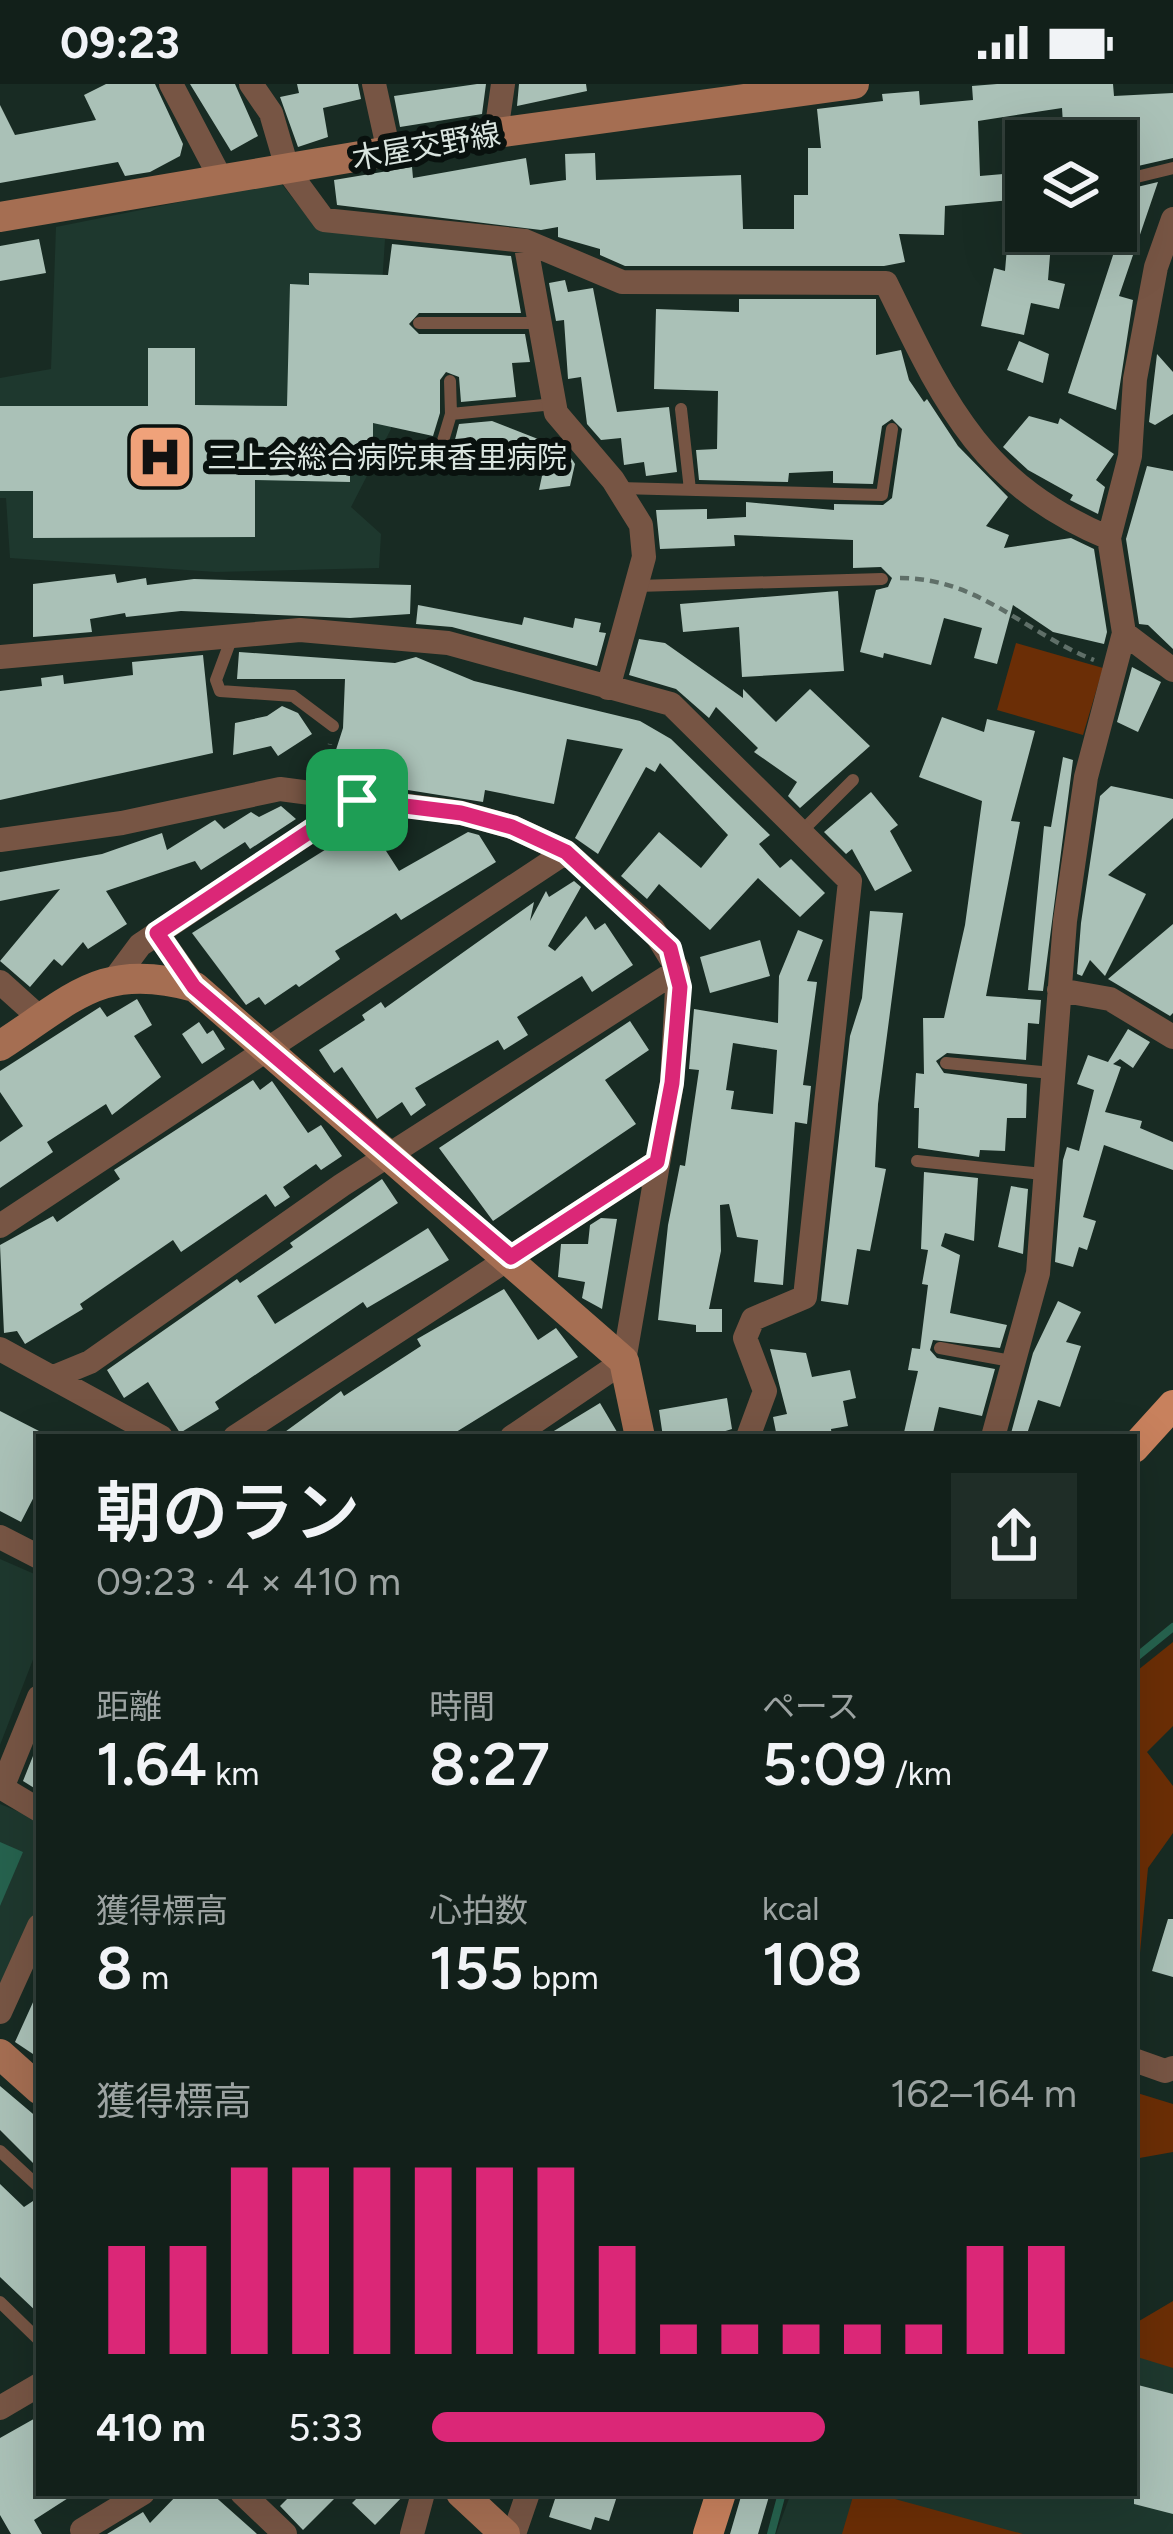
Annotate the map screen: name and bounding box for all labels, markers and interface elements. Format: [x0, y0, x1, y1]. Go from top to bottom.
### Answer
text: 09:23 [60, 15, 180, 69]
street label: 木屋交野線 [349, 115, 503, 177]
map controls [1005, 120, 1137, 252]
button: layers [1005, 120, 1137, 252]
hospital icon: 三上会総合病院東香里病院 [125, 422, 195, 492]
place label: 三上会総合病院東香里病院 [207, 439, 567, 476]
pin [306, 749, 408, 851]
icon: arrive [324, 767, 390, 833]
text: 朝のラン [96, 1473, 360, 1553]
button: share [951, 1473, 1077, 1599]
text: 09:23 · 4 × 410 m [96, 1558, 401, 1605]
text: 距離 [96, 1687, 162, 1726]
text: 時間 [429, 1687, 495, 1726]
text: ペース [762, 1687, 859, 1726]
text: 1.64 [96, 1728, 207, 1800]
text: 8:27 [429, 1728, 550, 1800]
text: 5:09 [762, 1728, 887, 1800]
text: km [207, 1754, 259, 1793]
text: /km [887, 1754, 952, 1793]
text: kcal [762, 1889, 820, 1928]
text: 獲得標高 [96, 1891, 228, 1930]
text: 心拍数 [429, 1891, 528, 1930]
text: 108 [762, 1928, 863, 2000]
text: 8 [96, 1932, 133, 2004]
text: 155 [429, 1932, 524, 2004]
text: m [133, 1958, 169, 1997]
text: bpm [524, 1958, 599, 1997]
text: 162–164 m [890, 2070, 1077, 2117]
text: 獲得標高 [96, 2078, 252, 2125]
text: 410 m [96, 2404, 206, 2451]
text: 5:33 [288, 2404, 363, 2451]

